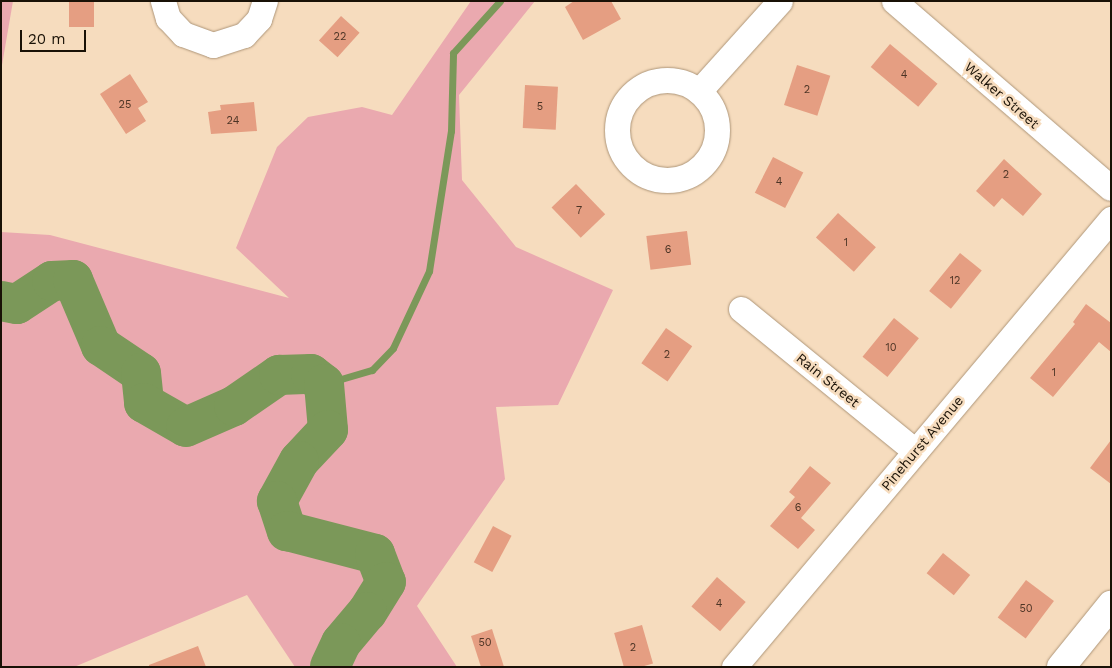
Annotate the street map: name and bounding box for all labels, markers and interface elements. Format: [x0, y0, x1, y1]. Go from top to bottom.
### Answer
scale bar [22, 20, 89, 52]
text: 20 m [28, 30, 66, 48]
house number: 22 [334, 30, 346, 44]
street label: Walker Street [961, 58, 1043, 132]
house number: 4 [901, 68, 907, 82]
house number: 2 [804, 83, 810, 97]
house number: 25 [119, 98, 131, 112]
house number: 5 [537, 100, 543, 114]
house number: 24 [227, 114, 239, 128]
house number: 2 [1003, 168, 1009, 182]
house number: 4 [776, 175, 782, 189]
house number: 7 [576, 204, 582, 218]
house number: 1 [844, 236, 848, 250]
house number: 6 [665, 243, 671, 257]
house number: 12 [950, 274, 960, 288]
house number: 10 [885, 341, 897, 355]
house number: 2 [664, 348, 670, 362]
street label: Rain Street [793, 349, 863, 411]
house number: 1 [1052, 366, 1056, 380]
street label: Pinehurst Avenue [877, 392, 967, 494]
house number: 6 [795, 501, 801, 515]
house number: 4 [716, 597, 722, 611]
house number: 50 [1019, 602, 1033, 616]
house number: 50 [478, 636, 492, 650]
house number: 2 [630, 641, 636, 655]

